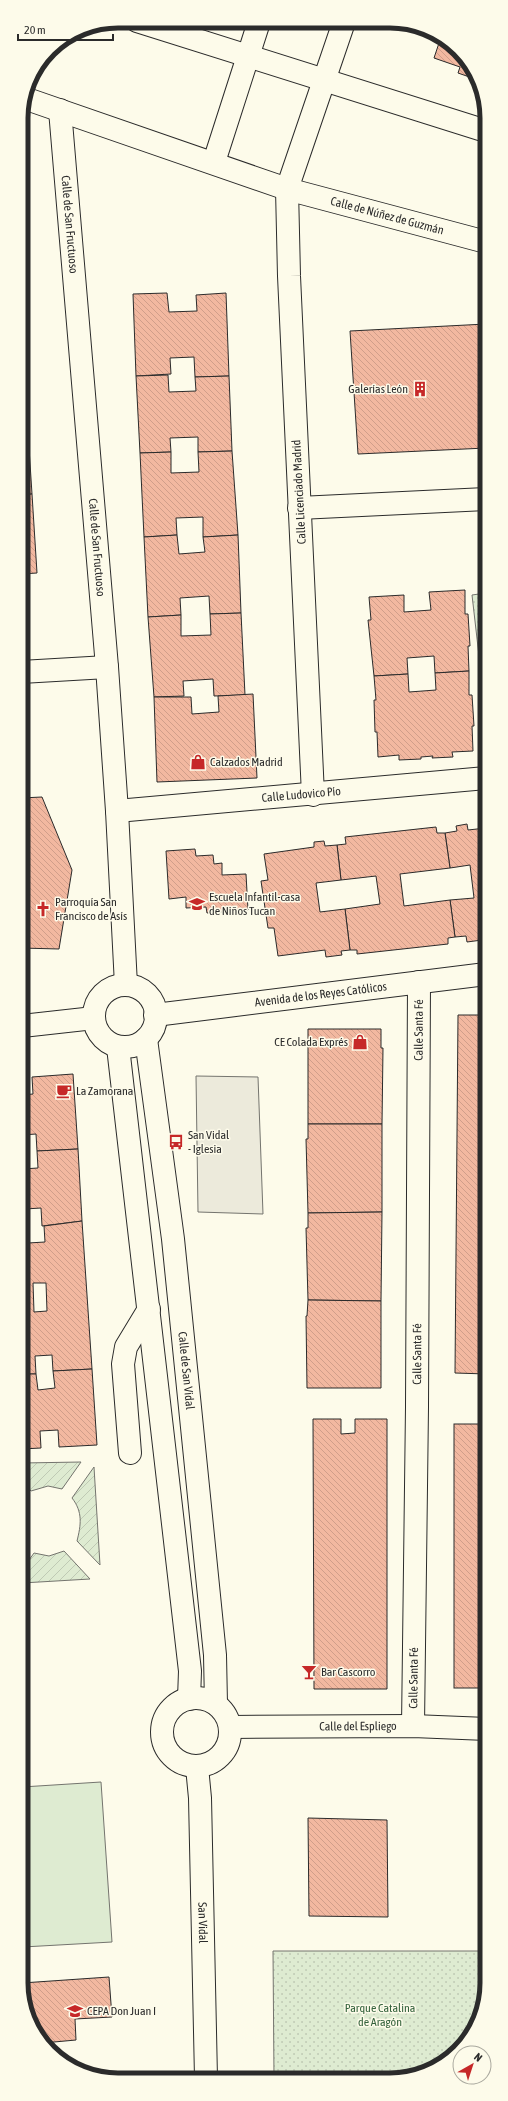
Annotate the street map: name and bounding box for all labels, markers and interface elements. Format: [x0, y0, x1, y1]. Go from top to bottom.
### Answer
scale bar [18, 16, 113, 42]
text: 20 m [24, 23, 46, 37]
street label: Calle de San Fructuoso [59, 175, 81, 275]
street label: Calle de Núñez de Guzmán [329, 194, 445, 237]
building icon: Galerías León [411, 380, 429, 398]
place label: Galerías León [348, 382, 408, 396]
street label: Calle Licenciado Madrid [289, 439, 309, 545]
street label: Calle de San Fructuoso [86, 498, 108, 597]
shop icon: Calzados Madrid [189, 753, 207, 771]
place label: Calzados Madrid [210, 755, 283, 769]
street label: Calle Ludovico Pío [261, 784, 342, 805]
place label: Escuela Infantil-casa de Niños Tucan [209, 890, 300, 918]
place label: Parroquía San Francisco de Asís [55, 895, 127, 923]
school or university icon: Escuela Infantil-casa de Niños Tucan [188, 895, 206, 913]
church icon: Parroquía San Francisco de Asís [34, 900, 52, 918]
street label: Avenida de los Reyes Católicos [254, 979, 388, 1010]
street label: Calle Santa Fé [412, 999, 426, 1061]
shop icon: CE Colada Exprés [351, 1033, 369, 1051]
place label: CE Colada Exprés [274, 1035, 348, 1049]
cafe icon: La Zamorana [55, 1082, 73, 1100]
place label: La Zamorana [76, 1084, 133, 1098]
place label: San Vidal - Iglesia [188, 1128, 230, 1156]
bus stop icon: San Vidal - Iglesia [167, 1133, 185, 1151]
street label: Calle Santa Fé [410, 1323, 424, 1385]
street label: Calle de San Vidal [175, 1331, 197, 1411]
street label: Calle Santa Fé [406, 1647, 421, 1709]
bar icon: Bar Cascorro [300, 1663, 318, 1681]
place label: Bar Cascorro [321, 1665, 376, 1679]
street label: Calle del Espliego [319, 1719, 397, 1734]
street label: San Vidal [195, 1902, 210, 1944]
park label: Parque Catalina de Aragón [345, 2001, 415, 2029]
school or university icon: CEPA Don Juan I [66, 2002, 84, 2020]
place label: CEPA Don Juan I [87, 2004, 156, 2018]
north arrow [452, 2045, 492, 2085]
text: N [472, 2051, 485, 2064]

